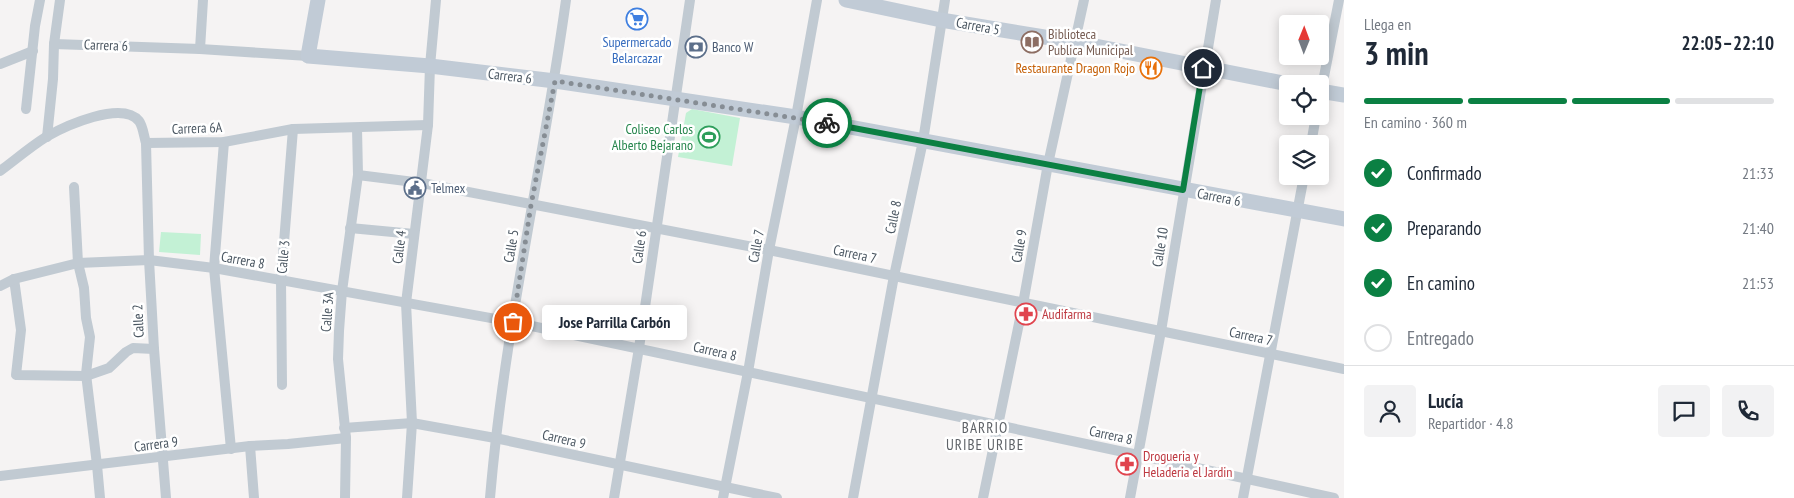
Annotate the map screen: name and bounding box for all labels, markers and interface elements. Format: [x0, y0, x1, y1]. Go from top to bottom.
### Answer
supermarket icon: Supermercado Belarcazar [625, 7, 649, 31]
street label: Carrera 5 [955, 13, 1001, 39]
text: Llega en [1364, 14, 1411, 34]
north arrow [1279, 15, 1329, 65]
map controls [1279, 15, 1329, 185]
place label: Biblioteca Publica Municipal [1048, 25, 1134, 59]
library icon: Biblioteca Publica Municipal [1020, 30, 1044, 54]
text: 22:05–22:10 [1681, 31, 1774, 55]
text: 3 min [1364, 32, 1429, 74]
place label: Supermercado Belarcazar [602, 33, 672, 67]
street label: Carrera 6 [84, 35, 128, 55]
bank icon: Banco W [684, 35, 708, 59]
place label: Banco W [712, 38, 754, 56]
pin [1182, 47, 1224, 89]
icon: home [1189, 54, 1217, 82]
restaurant icon: Restaurante Dragon Rojo [1139, 56, 1163, 80]
place label: Restaurante Dragon Rojo [1015, 59, 1135, 77]
street label: Carrera 6 [487, 64, 533, 88]
button: locate [1279, 75, 1329, 125]
courier [802, 98, 852, 148]
icon: bike [813, 109, 841, 137]
text: En camino · 360 m [1364, 112, 1467, 132]
street label: Carrera 6A [171, 118, 223, 138]
place label: Coliseo Carlos Alberto Bejarano [612, 120, 693, 154]
sports icon: Coliseo Carlos Alberto Bejarano [697, 125, 721, 149]
button: layers [1279, 135, 1329, 185]
icon: check [1364, 159, 1392, 187]
text: Confirmado [1407, 161, 1482, 185]
text: 21:33 [1742, 163, 1774, 183]
public building icon: Telmex [403, 176, 427, 200]
place label: Telmex [431, 179, 466, 197]
street label: Carrera 6 [1196, 184, 1242, 210]
street label: Calle 8 [881, 199, 905, 235]
icon: check [1364, 214, 1392, 242]
text: Preparando [1407, 216, 1482, 240]
text: 21:40 [1742, 218, 1774, 238]
street label: Calle 10 [1148, 226, 1172, 268]
street label: Calle 5 [499, 228, 523, 264]
street label: Calle 7 [744, 228, 768, 264]
street label: Calle 9 [1007, 228, 1031, 264]
street label: Calle 4 [388, 229, 410, 265]
street label: Calle 6 [628, 229, 650, 265]
street label: Calle 3 [273, 240, 293, 274]
street label: Carrera 7 [832, 241, 878, 267]
street label: Carrera 8 [220, 247, 266, 273]
icon: check [1364, 269, 1392, 297]
text: En camino [1407, 271, 1475, 295]
text: 21:53 [1742, 273, 1774, 293]
street label: Calle 3A [317, 291, 337, 333]
pin [492, 301, 534, 343]
pharmacy icon: Audifarma [1014, 302, 1038, 326]
street label: Calle 2 [128, 304, 148, 338]
callout: Jose Parrilla Carbón [543, 304, 688, 340]
place label: Audifarma [1042, 305, 1092, 323]
icon: bag [499, 308, 527, 336]
text: Jose Parrilla Carbón [559, 312, 670, 332]
street label: Carrera 7 [1228, 323, 1274, 349]
text: Entregado [1407, 326, 1474, 350]
street label: Carrera 8 [692, 337, 738, 365]
button: person [1364, 385, 1416, 437]
button: chat [1658, 385, 1710, 437]
button: phone [1722, 385, 1774, 437]
text: Lucía [1428, 389, 1463, 413]
text: Repartidor · 4.8 [1428, 413, 1513, 433]
district label: BARRIO URIBE URIBE [946, 418, 1024, 454]
street label: Carrera 8 [1088, 422, 1134, 448]
street label: Carrera 9 [541, 425, 587, 453]
street label: Carrera 9 [133, 432, 179, 456]
place label: Drogueria y Heladeria el Jardin [1143, 447, 1233, 481]
pharmacy icon: Drogueria y Heladeria el Jardin [1115, 452, 1139, 476]

